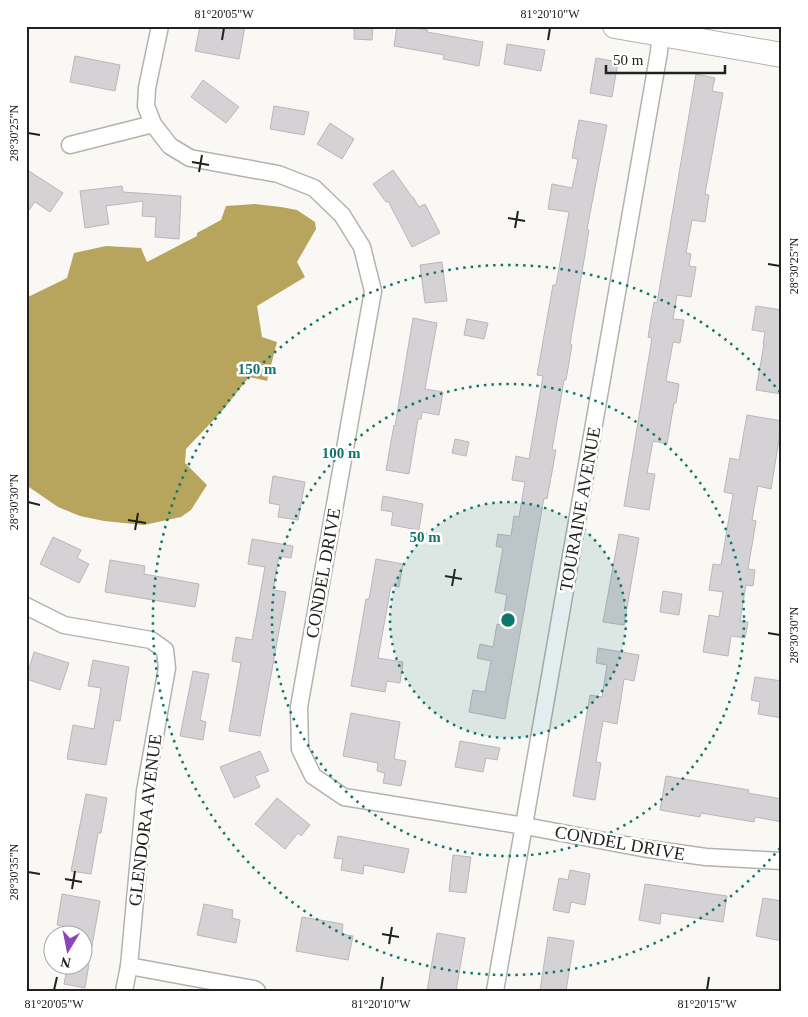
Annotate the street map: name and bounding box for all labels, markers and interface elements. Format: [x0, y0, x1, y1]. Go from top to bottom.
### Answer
text: 81°20'05"W [194, 7, 254, 21]
text: 81°20'10"W [520, 7, 580, 21]
scale bar [606, 42, 724, 74]
text: 50 m [613, 52, 644, 68]
text: 28°30'25"N [7, 104, 21, 161]
text: 28°30'25"N [787, 237, 801, 294]
text: 150 m [238, 361, 277, 377]
street label: TOURAINE AVENUE [556, 425, 604, 593]
text: 100 m [322, 445, 361, 461]
text: 28°30'30"N [7, 473, 21, 530]
street label: CONDEL DRIVE [302, 506, 344, 640]
text: 50 m [409, 529, 441, 545]
text: 28°30'30"N [787, 606, 801, 663]
centre of rings [499, 611, 517, 629]
street label: GLENDORA AVENUE [125, 733, 165, 907]
street label: CONDEL DRIVE [553, 822, 687, 864]
text: 28°30'35"N [7, 843, 21, 900]
north arrow [42, 924, 92, 974]
text: N [60, 954, 72, 971]
text: 81°20'05"W [24, 997, 84, 1011]
text: 81°20'10"W [351, 997, 411, 1011]
text: 81°20'15"W [677, 997, 737, 1011]

